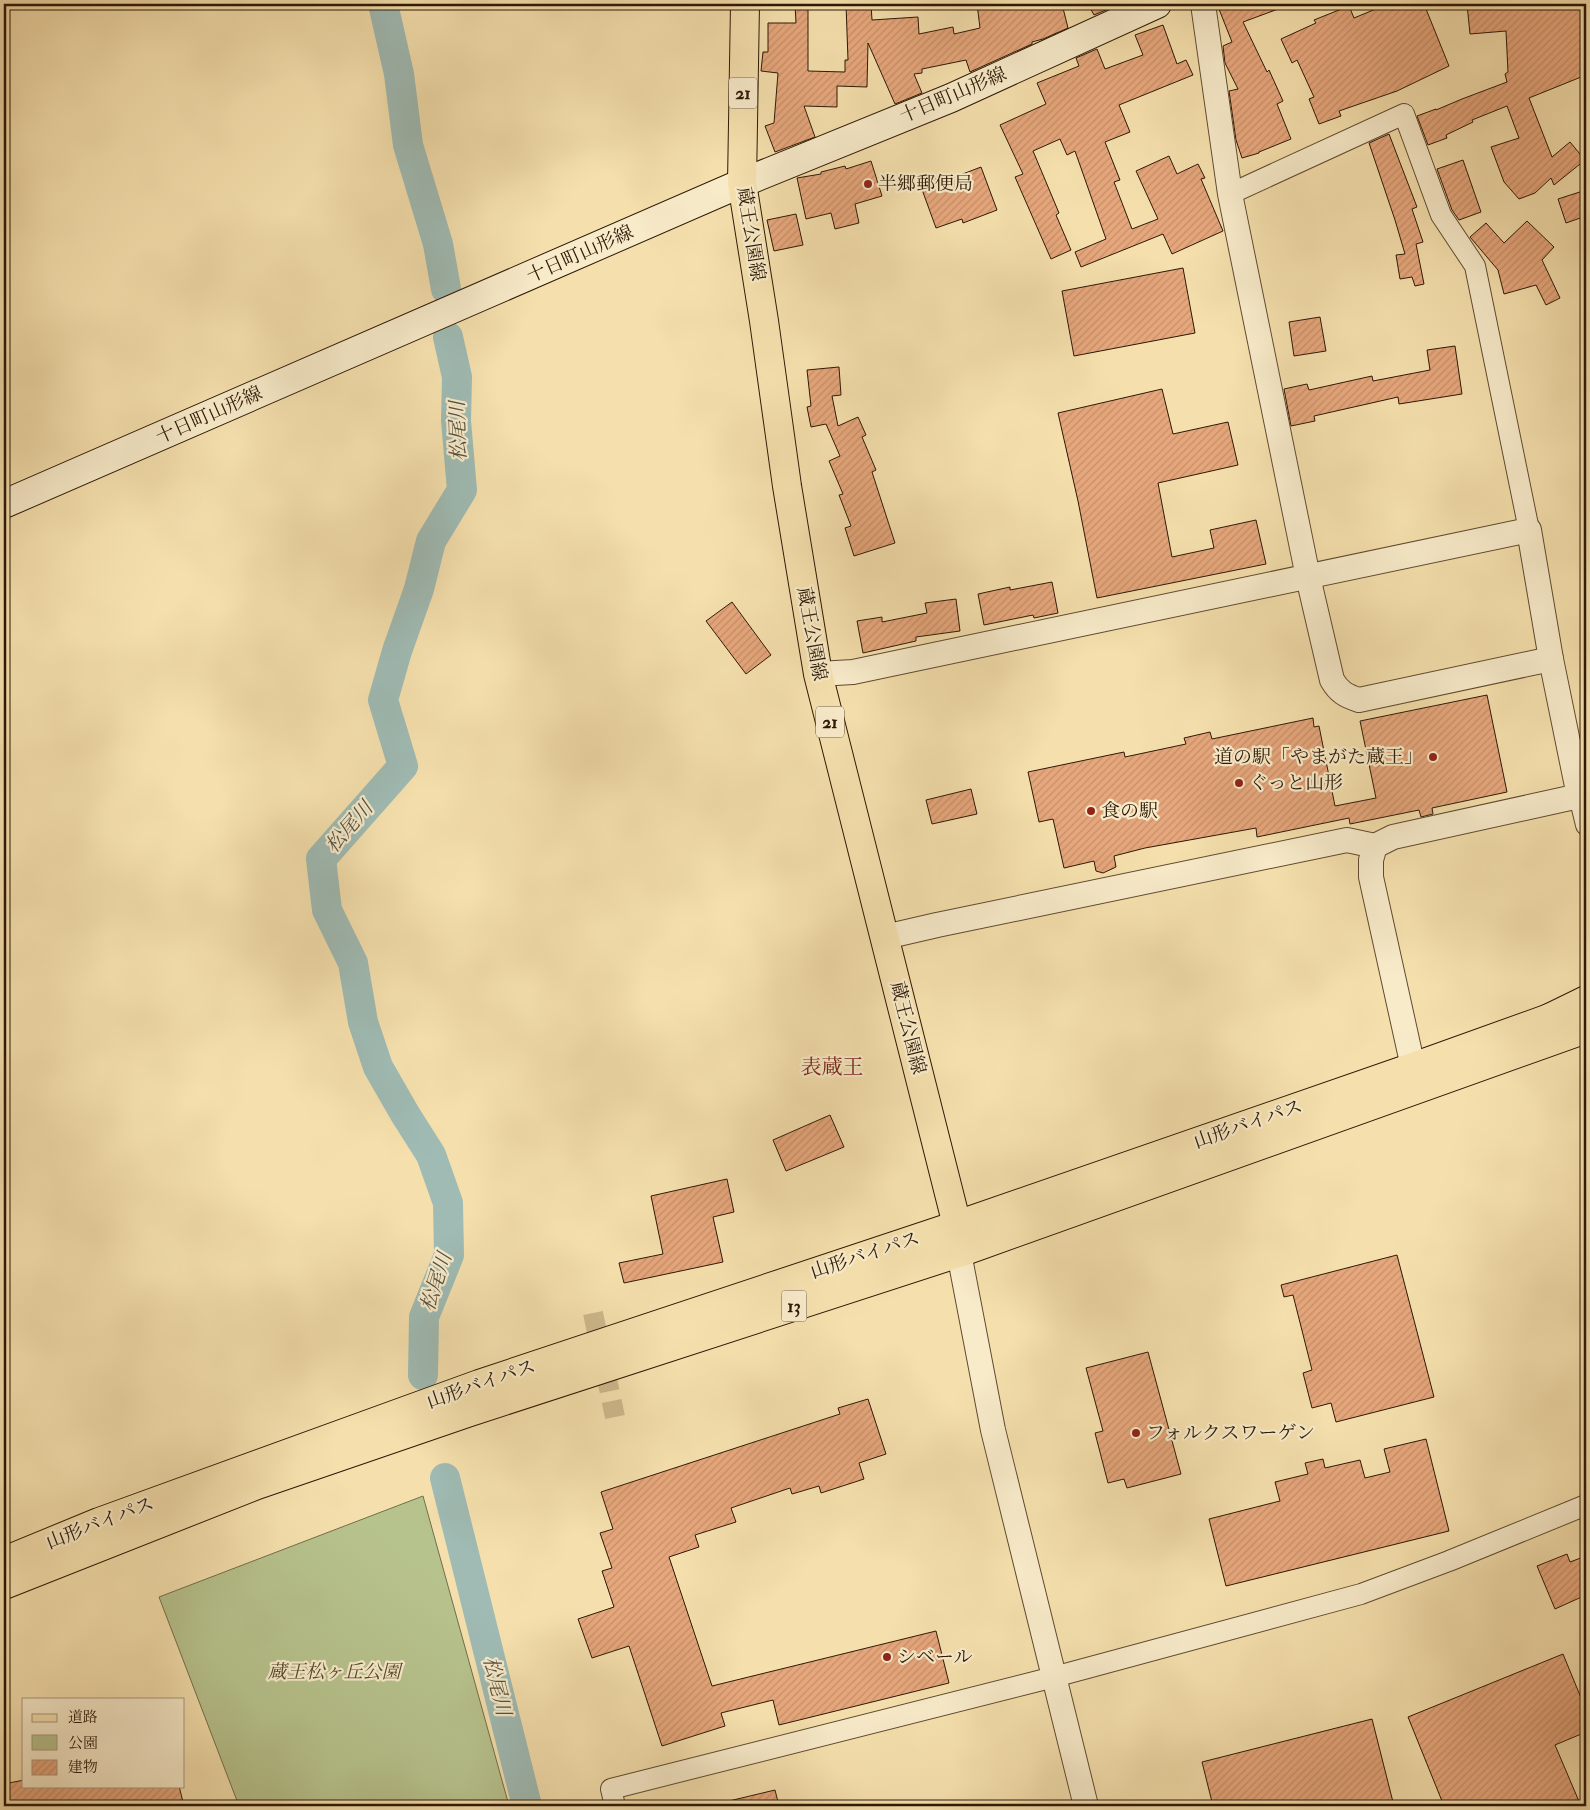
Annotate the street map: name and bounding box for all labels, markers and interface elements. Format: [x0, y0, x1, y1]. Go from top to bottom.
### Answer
street label: 十日町山形線 [896, 62, 1010, 128]
road number: 21 [729, 78, 757, 109]
place label: 半郷郵便局 [878, 172, 973, 196]
marker: 半郷郵便局 [862, 178, 874, 190]
street label: 蔵王公園線 [732, 185, 770, 283]
street label: 十日町山形線 [523, 220, 637, 288]
street label: 十日町山形線 [152, 381, 266, 449]
water label: 松尾川 [444, 399, 472, 461]
street label: 蔵王公園線 [792, 585, 832, 683]
road number: 21 [816, 706, 844, 738]
place label: 道の駅「やまがた蔵王」 [1214, 745, 1423, 769]
marker: 道の駅「やまがた蔵王」 [1427, 751, 1439, 763]
place label: ぐっと山形 [1249, 771, 1344, 795]
marker: ぐっと山形 [1233, 777, 1245, 789]
water label: 松尾川 [320, 795, 379, 858]
place label: 食の駅 [1101, 799, 1158, 823]
marker: 食の駅 [1085, 805, 1097, 817]
street label: 蔵王公園線 [885, 979, 931, 1077]
district label: 表蔵王 [801, 1054, 864, 1081]
street label: 山形バイパス [1190, 1094, 1306, 1154]
street label: 山形バイパス [807, 1226, 923, 1284]
water label: 松尾川 [415, 1248, 458, 1314]
road number: 13 [782, 1290, 806, 1322]
street label: 山形バイパス [423, 1354, 539, 1414]
place label: フォルクスワーゲン [1146, 1421, 1315, 1445]
marker: フォルクスワーゲン [1130, 1427, 1142, 1439]
street label: 山形バイパス [43, 1491, 157, 1555]
place label: シベール [897, 1645, 973, 1669]
marker: シベール [881, 1651, 893, 1663]
water label: 松尾川 [478, 1654, 517, 1720]
park label: 蔵王松ヶ丘公園 [267, 1660, 403, 1684]
legend [22, 1698, 185, 1788]
text: 道路 [68, 1708, 98, 1727]
text: 公園 [68, 1734, 98, 1753]
text: 建物 [68, 1758, 98, 1777]

